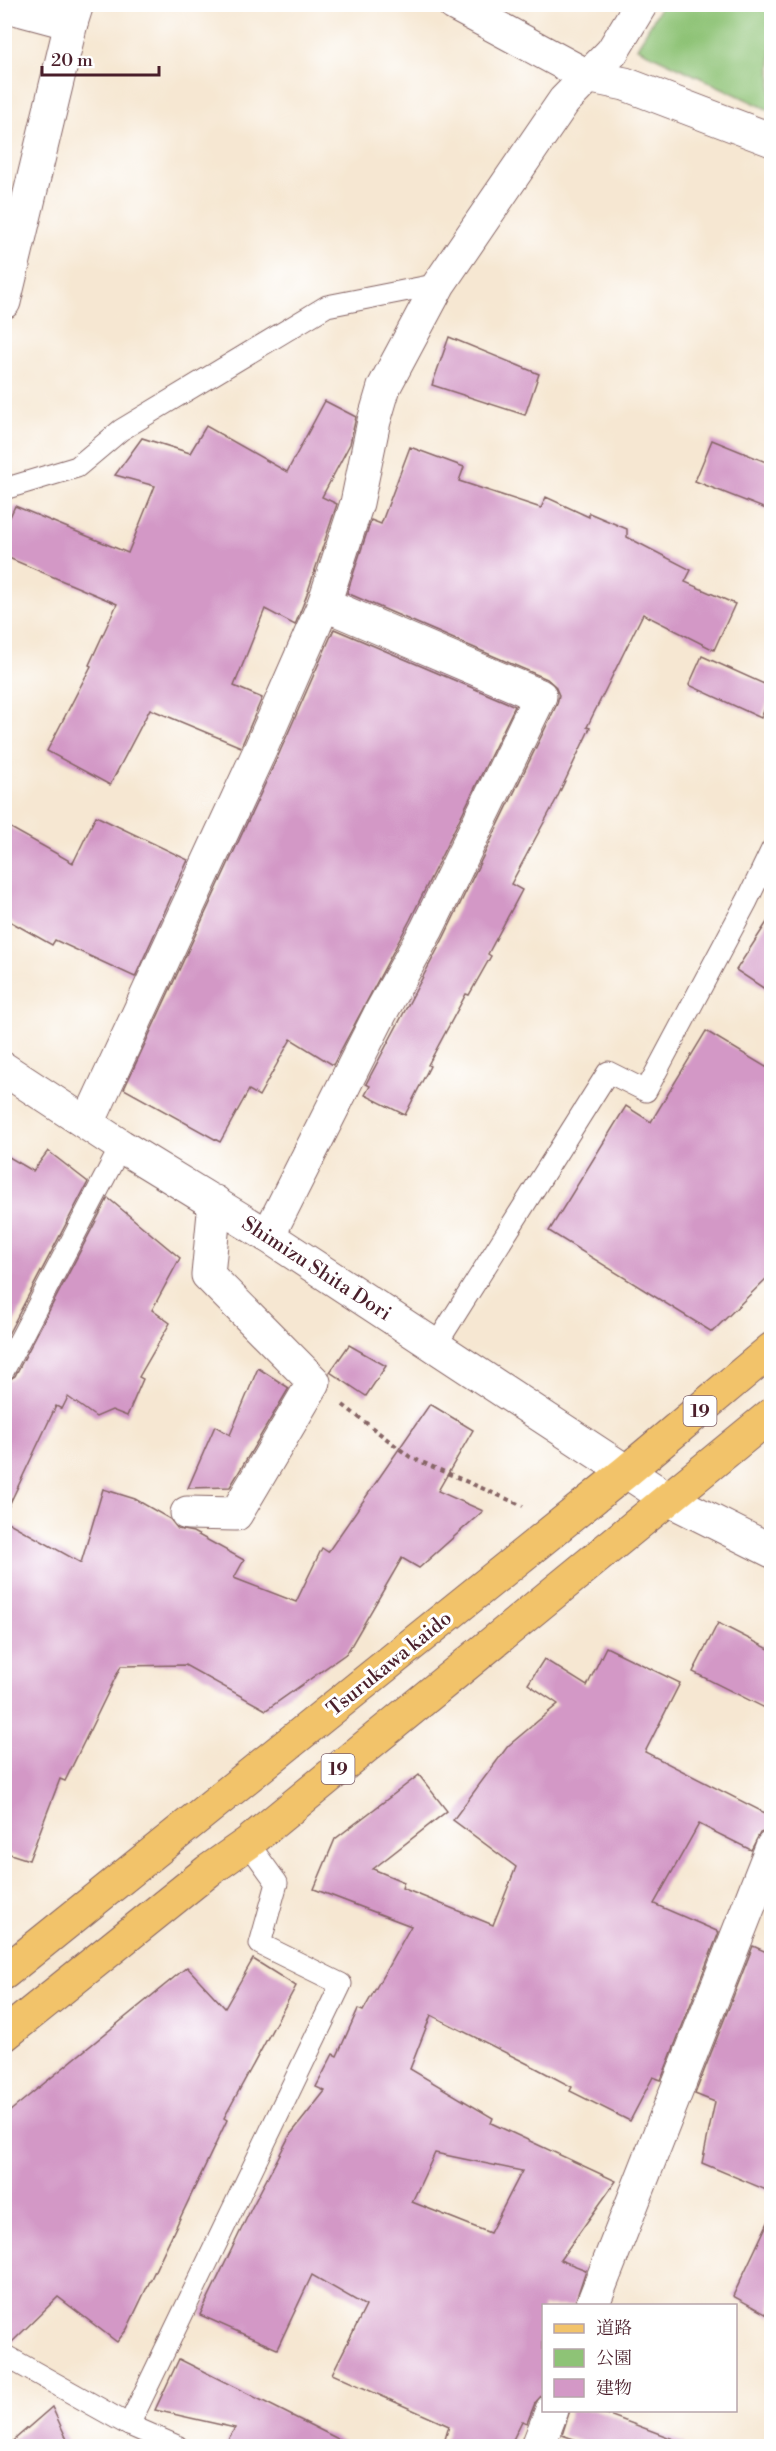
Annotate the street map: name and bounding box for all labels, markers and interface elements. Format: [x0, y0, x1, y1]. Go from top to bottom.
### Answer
scale bar [42, 39, 159, 77]
text: 20 m [51, 49, 93, 72]
street label: Shimizu Shita Dori [237, 1212, 396, 1327]
road number: 19 [684, 1396, 716, 1426]
street label: Tsurukawa kaido [322, 1606, 457, 1722]
road number: 19 [322, 1754, 354, 1784]
legend [542, 2304, 737, 2412]
text: 道路 [596, 2317, 632, 2340]
text: 公園 [596, 2347, 632, 2370]
text: 建物 [596, 2377, 632, 2400]

